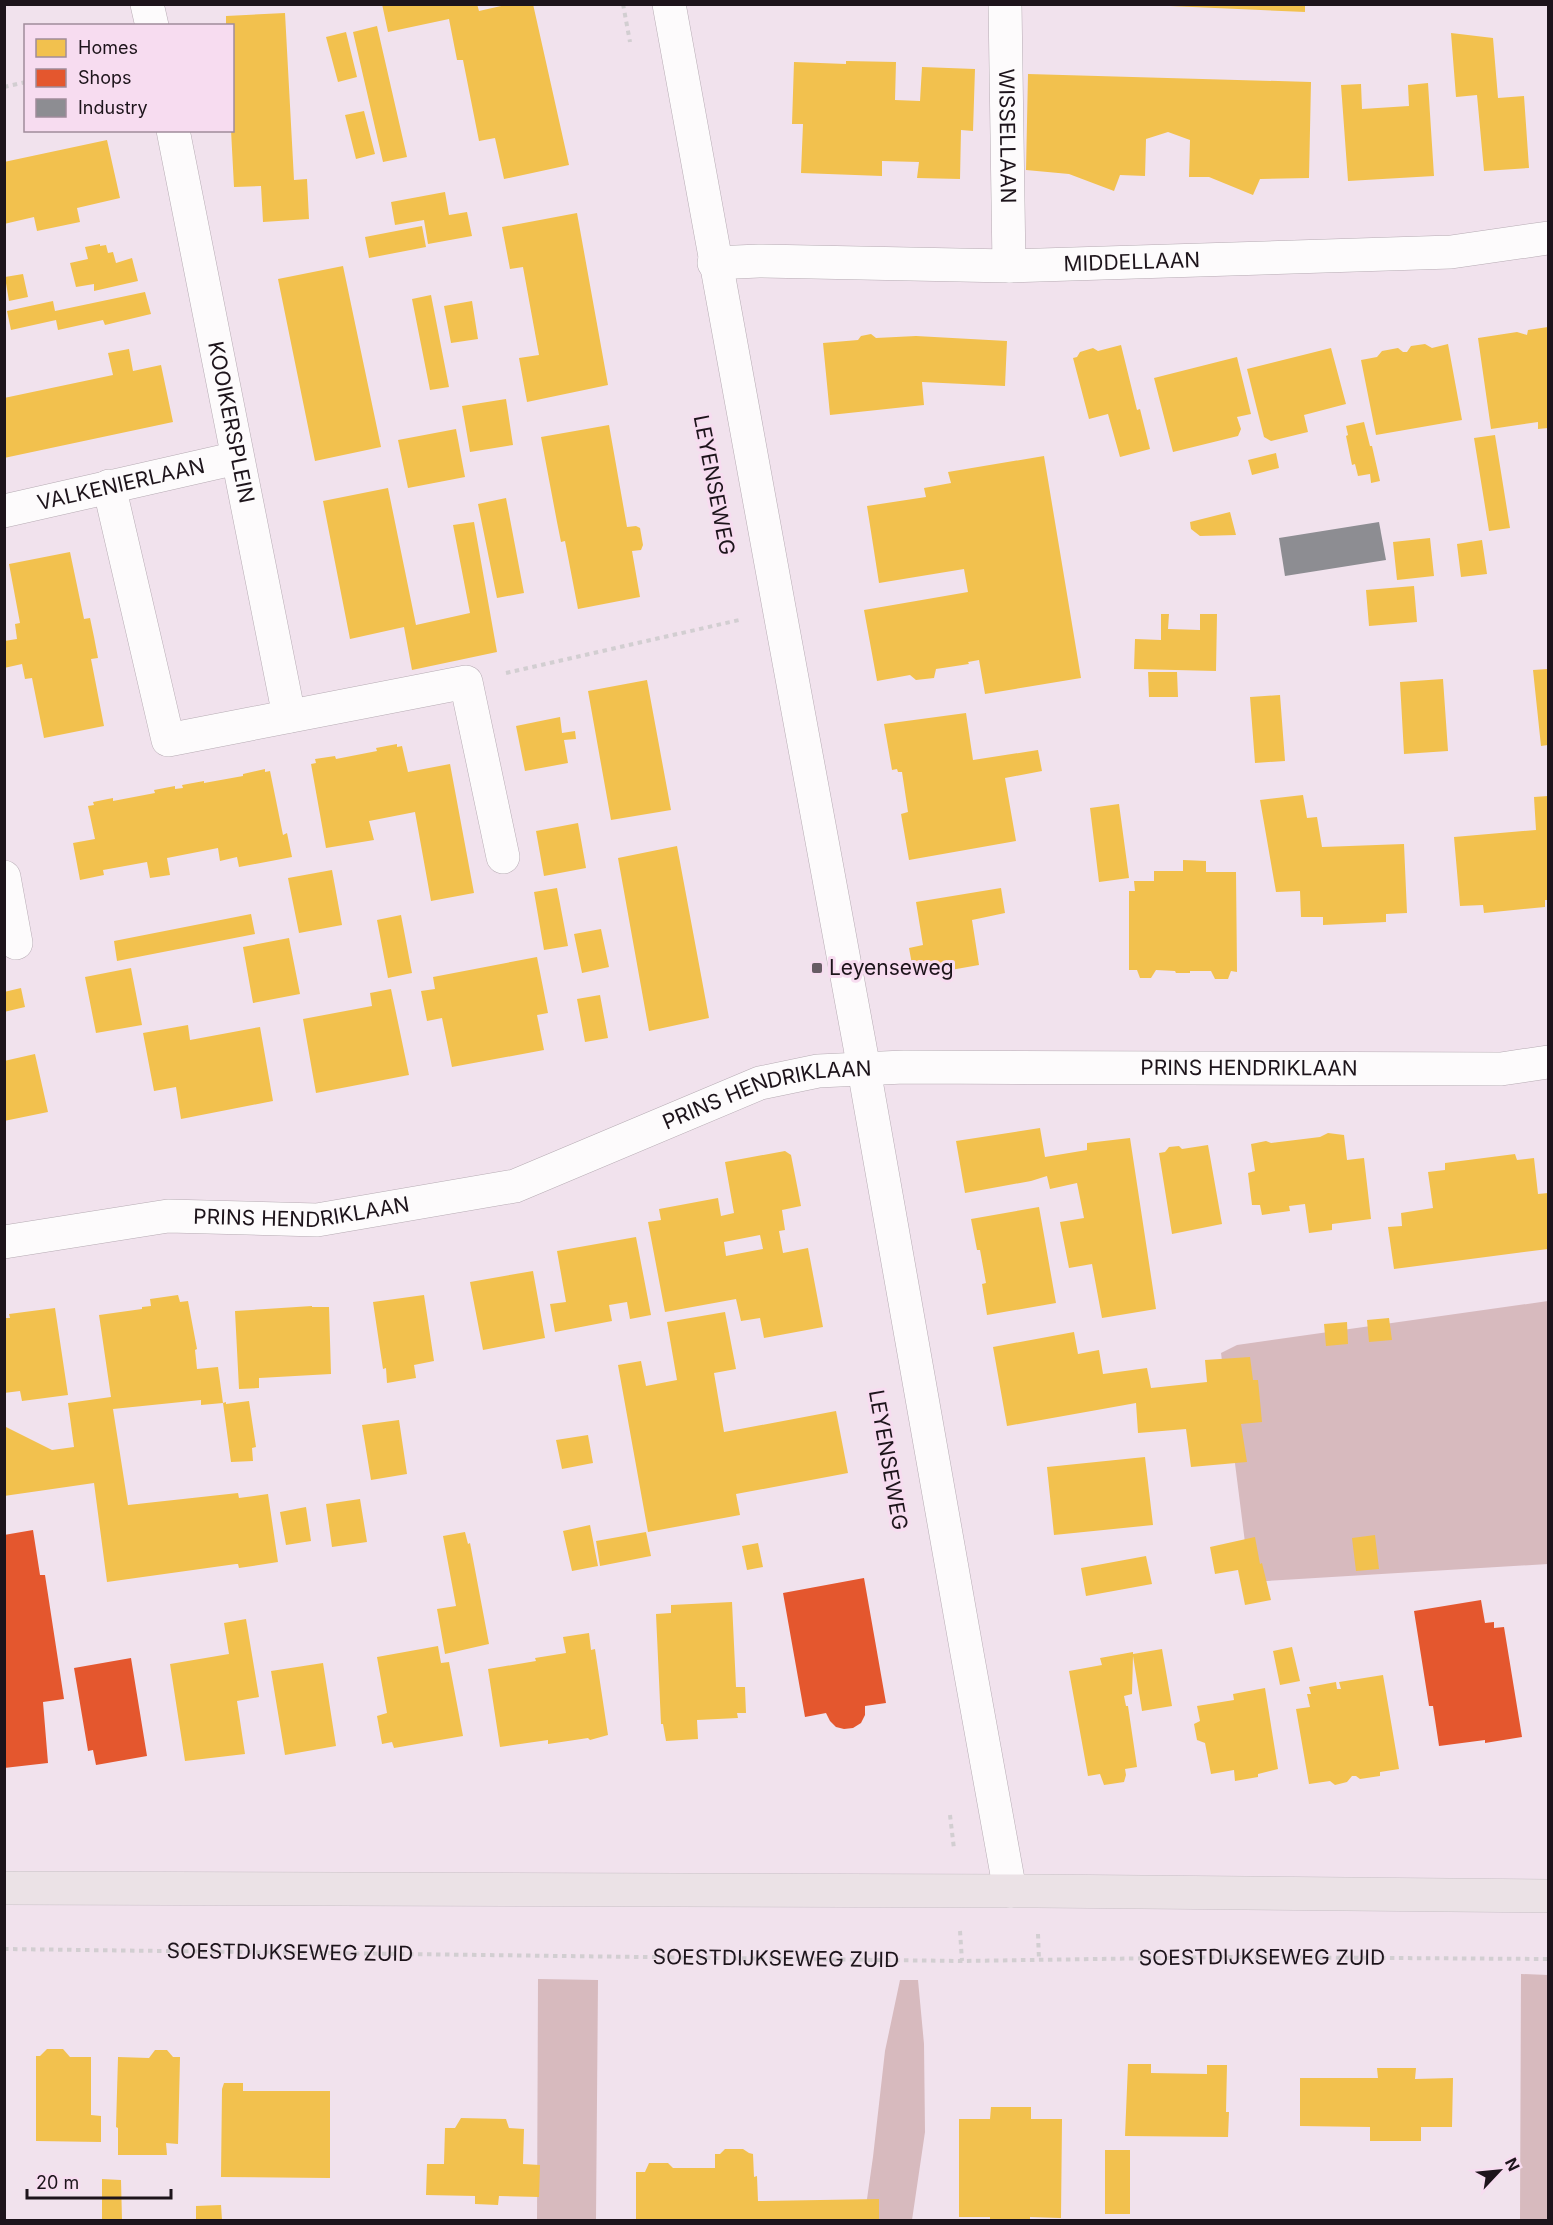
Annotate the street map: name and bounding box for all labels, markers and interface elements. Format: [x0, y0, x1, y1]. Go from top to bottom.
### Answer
legend [24, 24, 234, 132]
text: Homes [78, 37, 138, 58]
text: Shops [78, 67, 132, 88]
street label: WISSELLAAN [994, 68, 1021, 204]
text: Industry [78, 97, 148, 118]
street label: MIDDELLAAN [1063, 247, 1200, 276]
street label: KOOIKERSPLEIN [203, 339, 260, 505]
street label: LEYENSEWEG [689, 413, 740, 557]
street label: VALKENIERLAAN [35, 453, 207, 515]
place label: Leyenseweg [829, 955, 954, 980]
marker: Leyenseweg [810, 961, 824, 975]
street label: PRINS HENDRIKLAAN [1140, 1055, 1358, 1081]
street label: PRINS HENDRIKLAAN [659, 1056, 872, 1135]
street label: PRINS HENDRIKLAAN [193, 1191, 411, 1232]
street label: LEYENSEWEG [864, 1388, 913, 1532]
street label: SOESTDIJKSEWEG ZUID [167, 1938, 413, 1966]
street label: SOESTDIJKSEWEG ZUID [653, 1944, 899, 1972]
street label: SOESTDIJKSEWEG ZUID [1138, 1944, 1385, 1970]
north arrow [1469, 2141, 1529, 2201]
text: N [1501, 2155, 1524, 2174]
scale bar [27, 2162, 171, 2200]
text: 20 m [36, 2172, 79, 2193]

